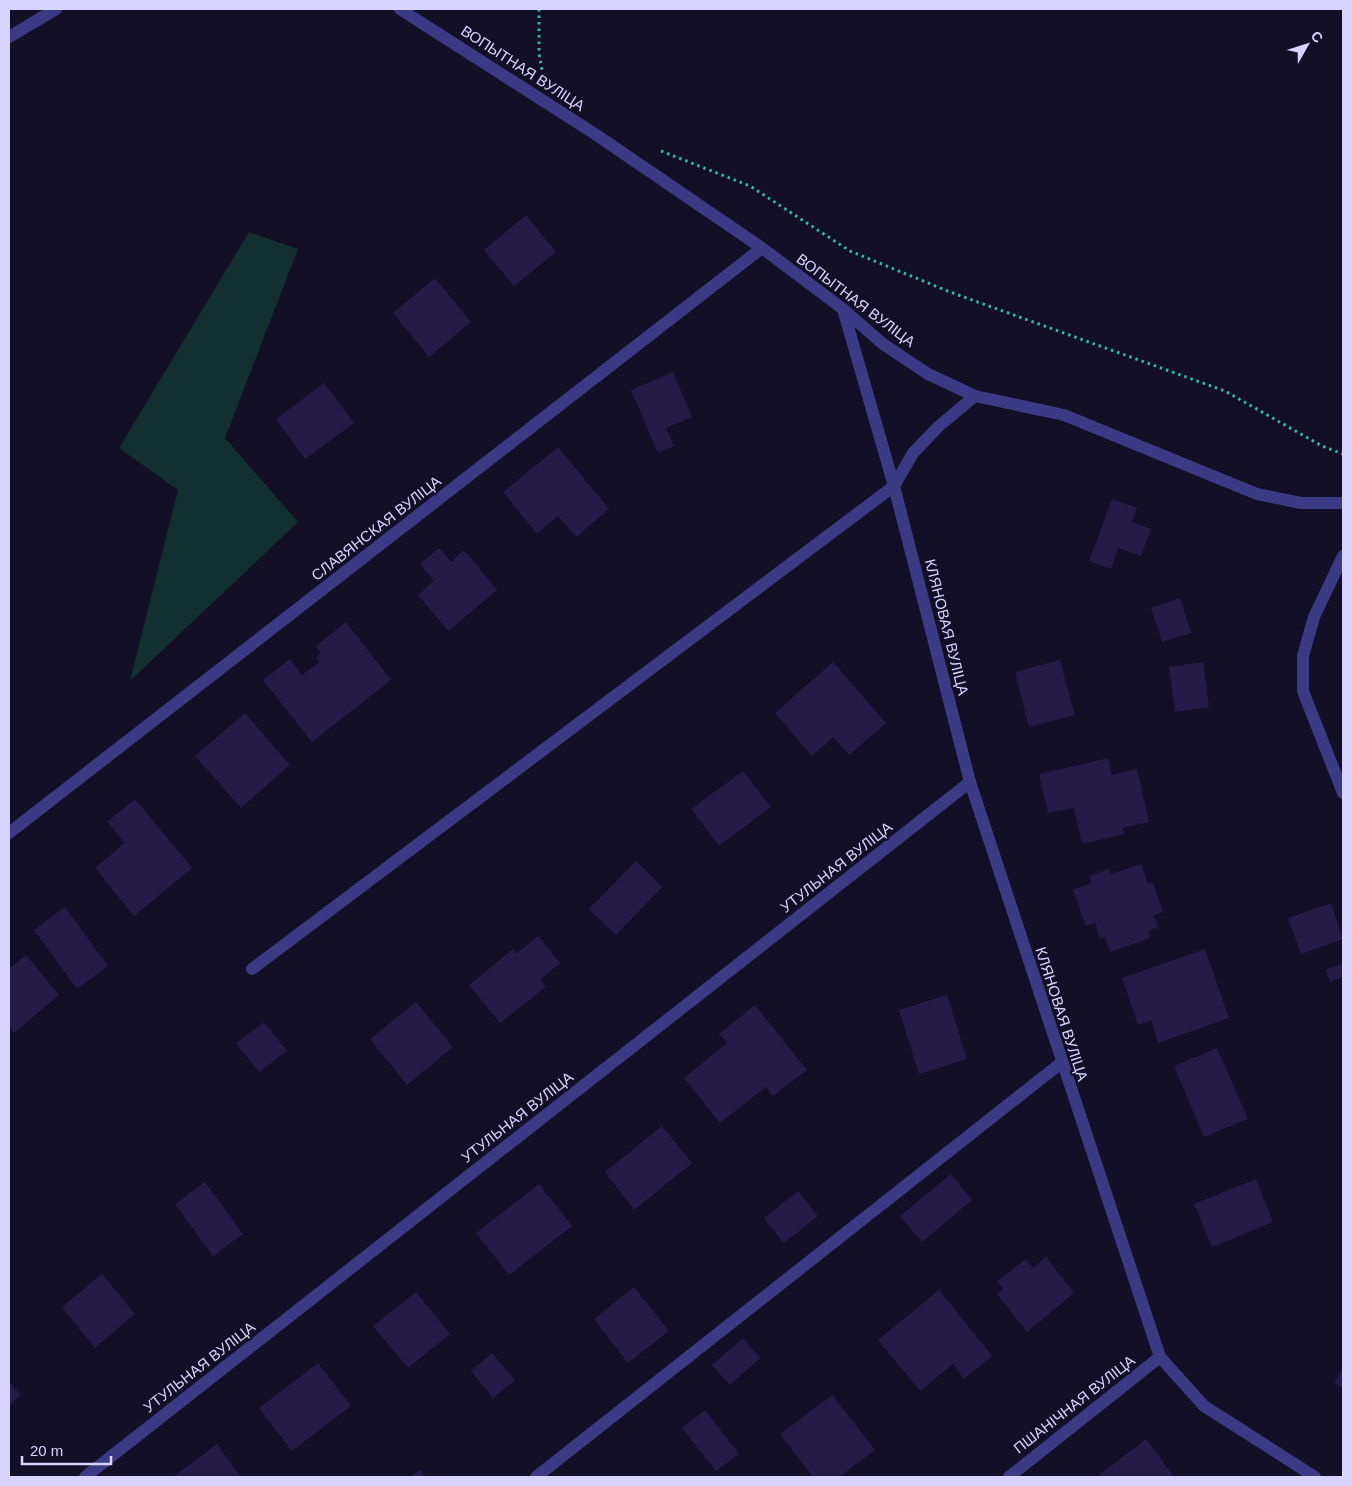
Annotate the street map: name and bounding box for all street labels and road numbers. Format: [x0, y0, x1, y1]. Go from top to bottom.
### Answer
street label: ВОПЫТНАЯ ВУЛІЦА [458, 22, 588, 114]
street label: ВОПЫТНАЯ ВУЛІЦА [793, 250, 919, 350]
street label: СЛАВЯНСКАЯ ВУЛІЦА [308, 472, 444, 584]
street label: КЛЯНОВАЯ ВУЛІЦА [922, 557, 972, 697]
street label: УТУЛЬНАЯ ВУЛІЦА [777, 818, 895, 916]
street label: КЛЯНОВАЯ ВУЛІЦА [1032, 945, 1092, 1083]
street label: УТУЛЬНАЯ ВУЛІЦА [458, 1068, 576, 1166]
street label: УТУЛЬНАЯ ВУЛІЦА [140, 1318, 258, 1416]
street label: ПШАНІЧНАЯ ВУЛІЦА [1010, 1351, 1138, 1457]

